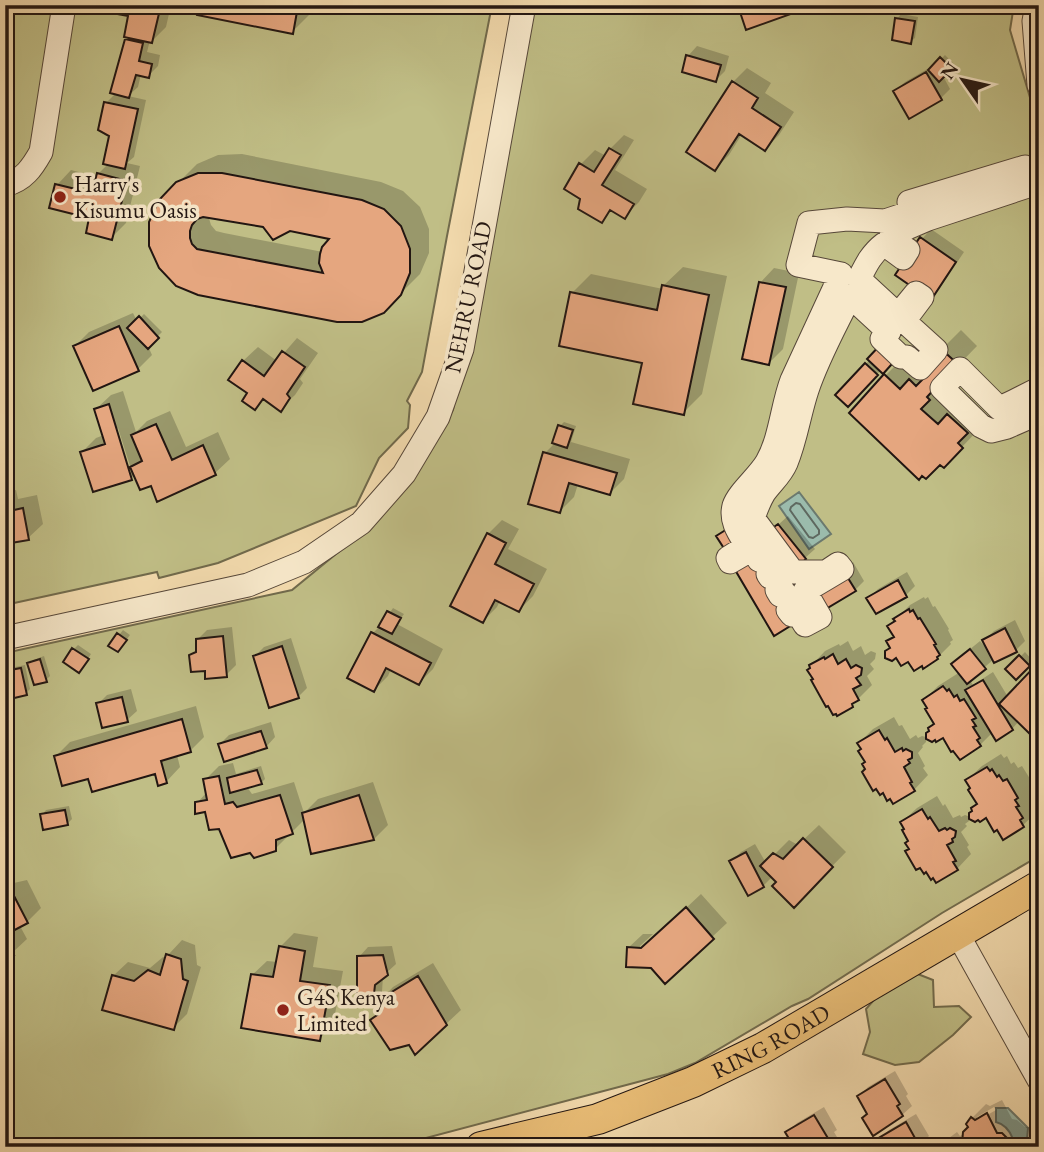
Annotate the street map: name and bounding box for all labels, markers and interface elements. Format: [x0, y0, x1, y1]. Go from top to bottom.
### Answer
north arrow [928, 46, 998, 116]
text: N [935, 57, 964, 84]
place label: Harry's Kisumu Oasis [74, 169, 197, 225]
marker: Harry's Kisumu Oasis [52, 189, 68, 205]
street label: NEHRU ROAD [437, 218, 499, 376]
place label: G4S Kenya Limited [297, 982, 396, 1038]
street label: RING ROAD [707, 997, 835, 1086]
marker: G4S Kenya Limited [275, 1002, 291, 1018]

